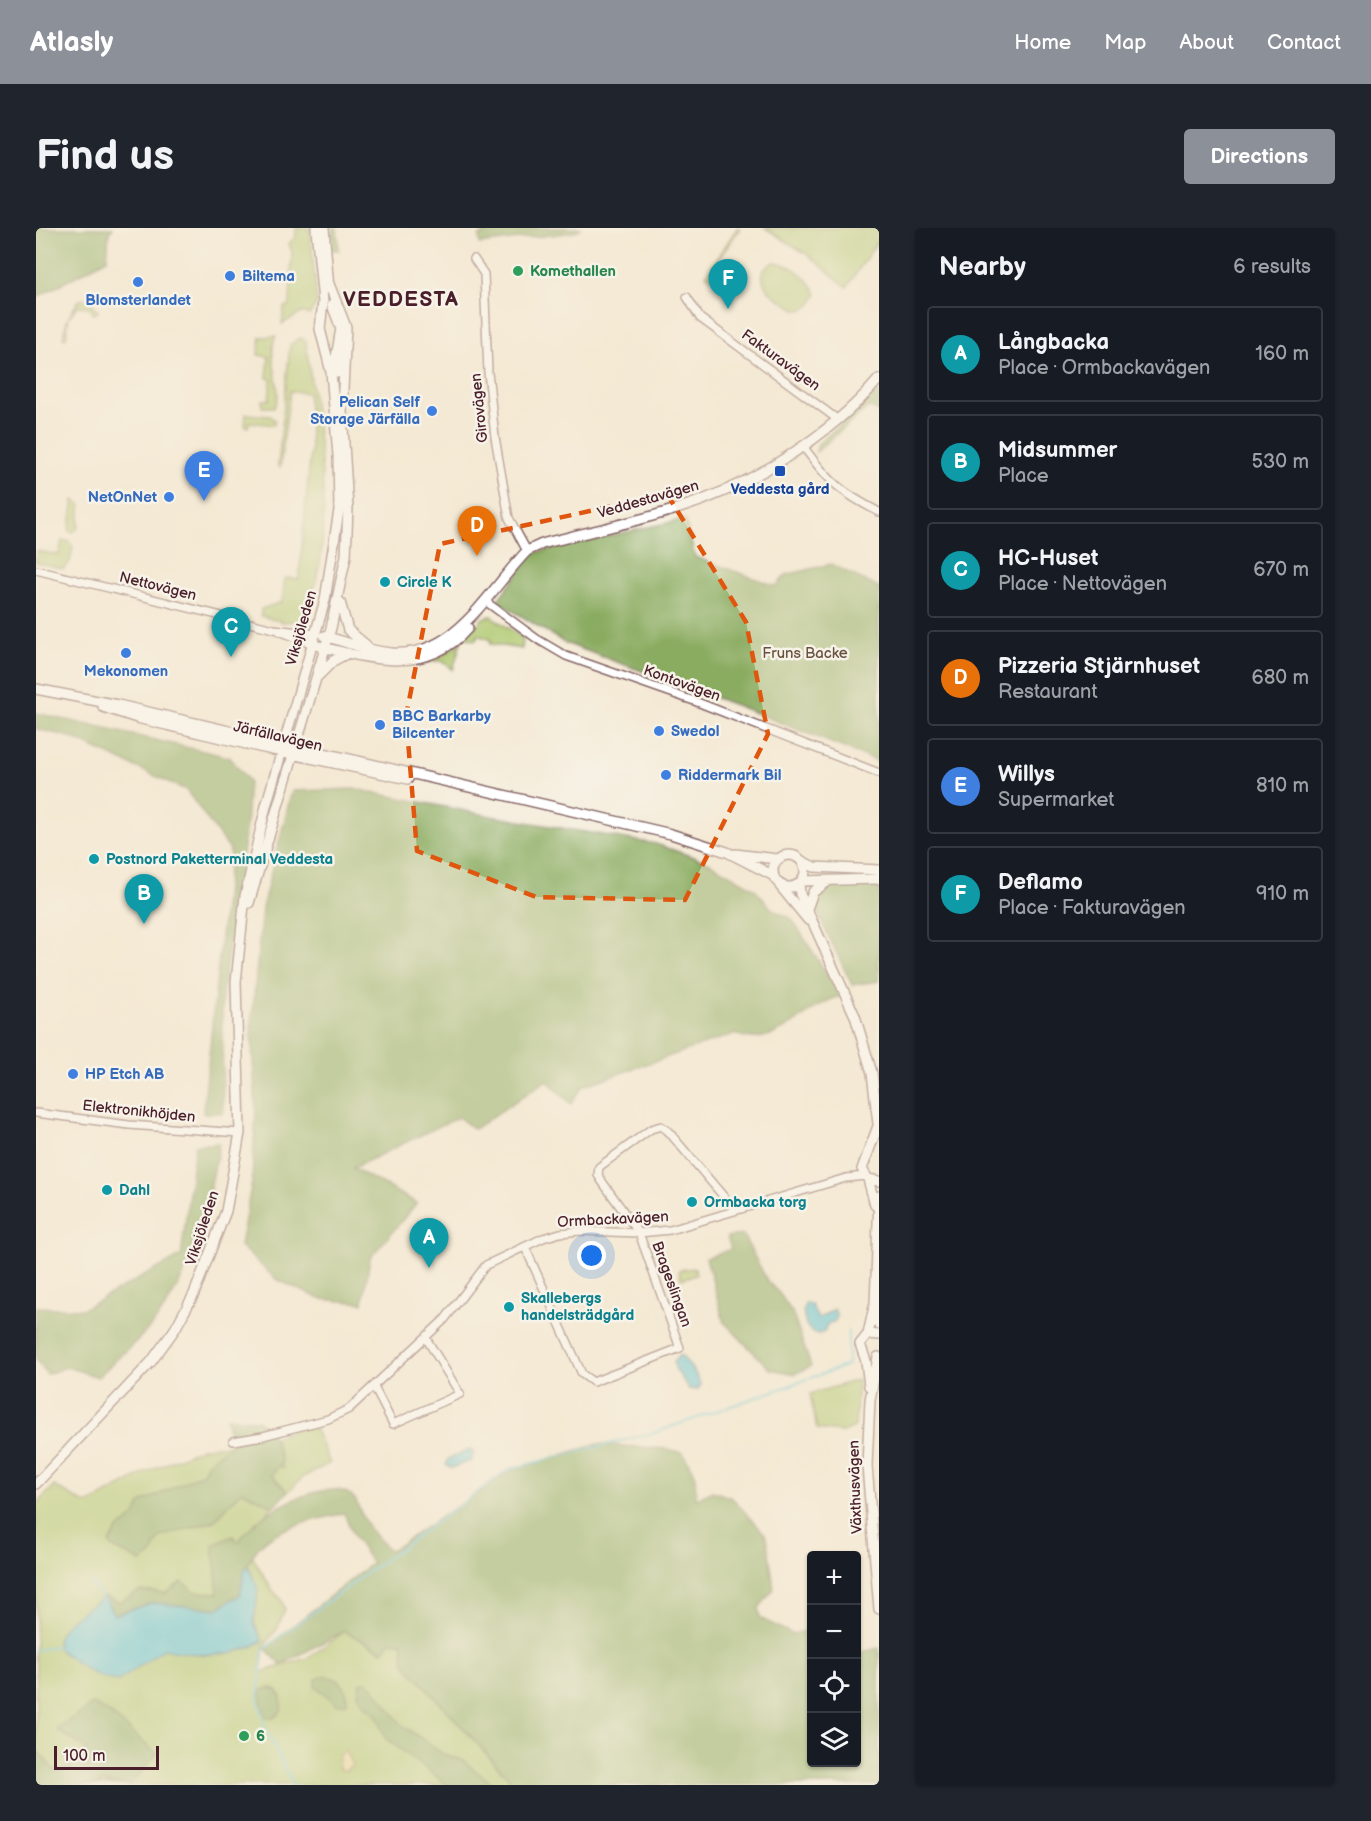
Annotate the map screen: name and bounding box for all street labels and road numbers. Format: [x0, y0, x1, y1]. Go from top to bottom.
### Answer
street label: Fakturavägen [738, 325, 824, 395]
street label: Girovägen [466, 372, 493, 444]
street label: Veddestavägen [595, 476, 701, 523]
street label: Nettovägen [117, 568, 198, 605]
street label: Viksjöleden [282, 588, 321, 668]
street label: Kontovägen [641, 661, 723, 706]
street label: Järfällavägen [232, 717, 324, 756]
street label: Elektronikhöjden [82, 1096, 196, 1127]
street label: Viksjöleden [181, 1188, 224, 1268]
street label: Ormbackavägen [557, 1207, 669, 1232]
street label: Brageslingan [647, 1239, 696, 1330]
street label: Växthusvägen [844, 1440, 867, 1534]

